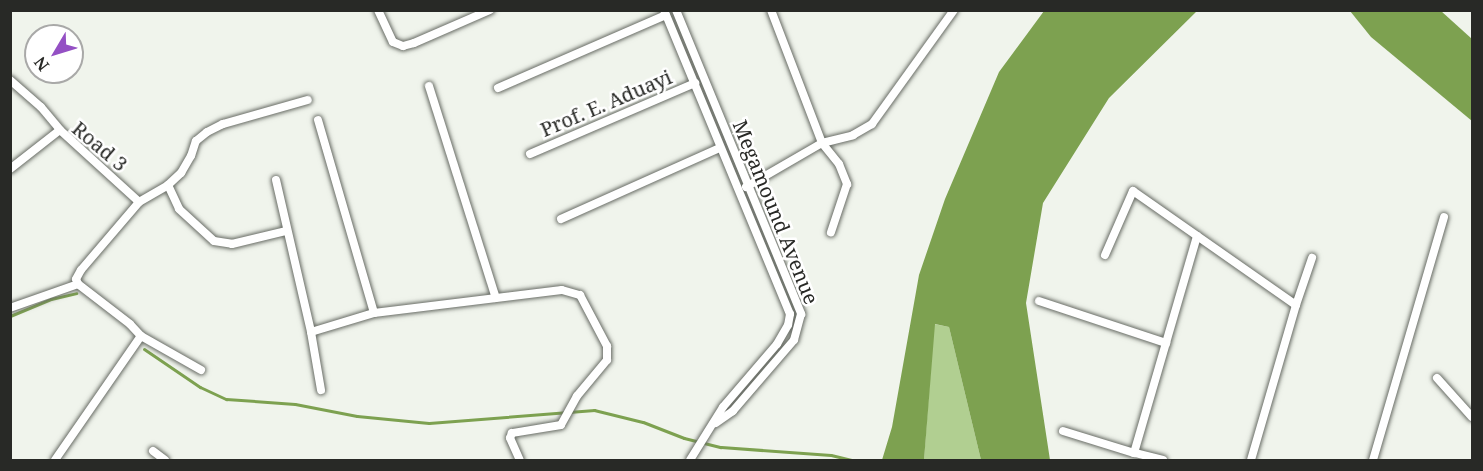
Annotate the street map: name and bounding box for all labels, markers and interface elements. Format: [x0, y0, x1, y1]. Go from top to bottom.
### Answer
north arrow [24, 24, 84, 84]
text: N [29, 52, 54, 76]
street label: Prof. E. Aduayi [537, 65, 675, 141]
street label: Road 3 [68, 116, 132, 176]
street label: Megamound Avenue [728, 116, 824, 308]

